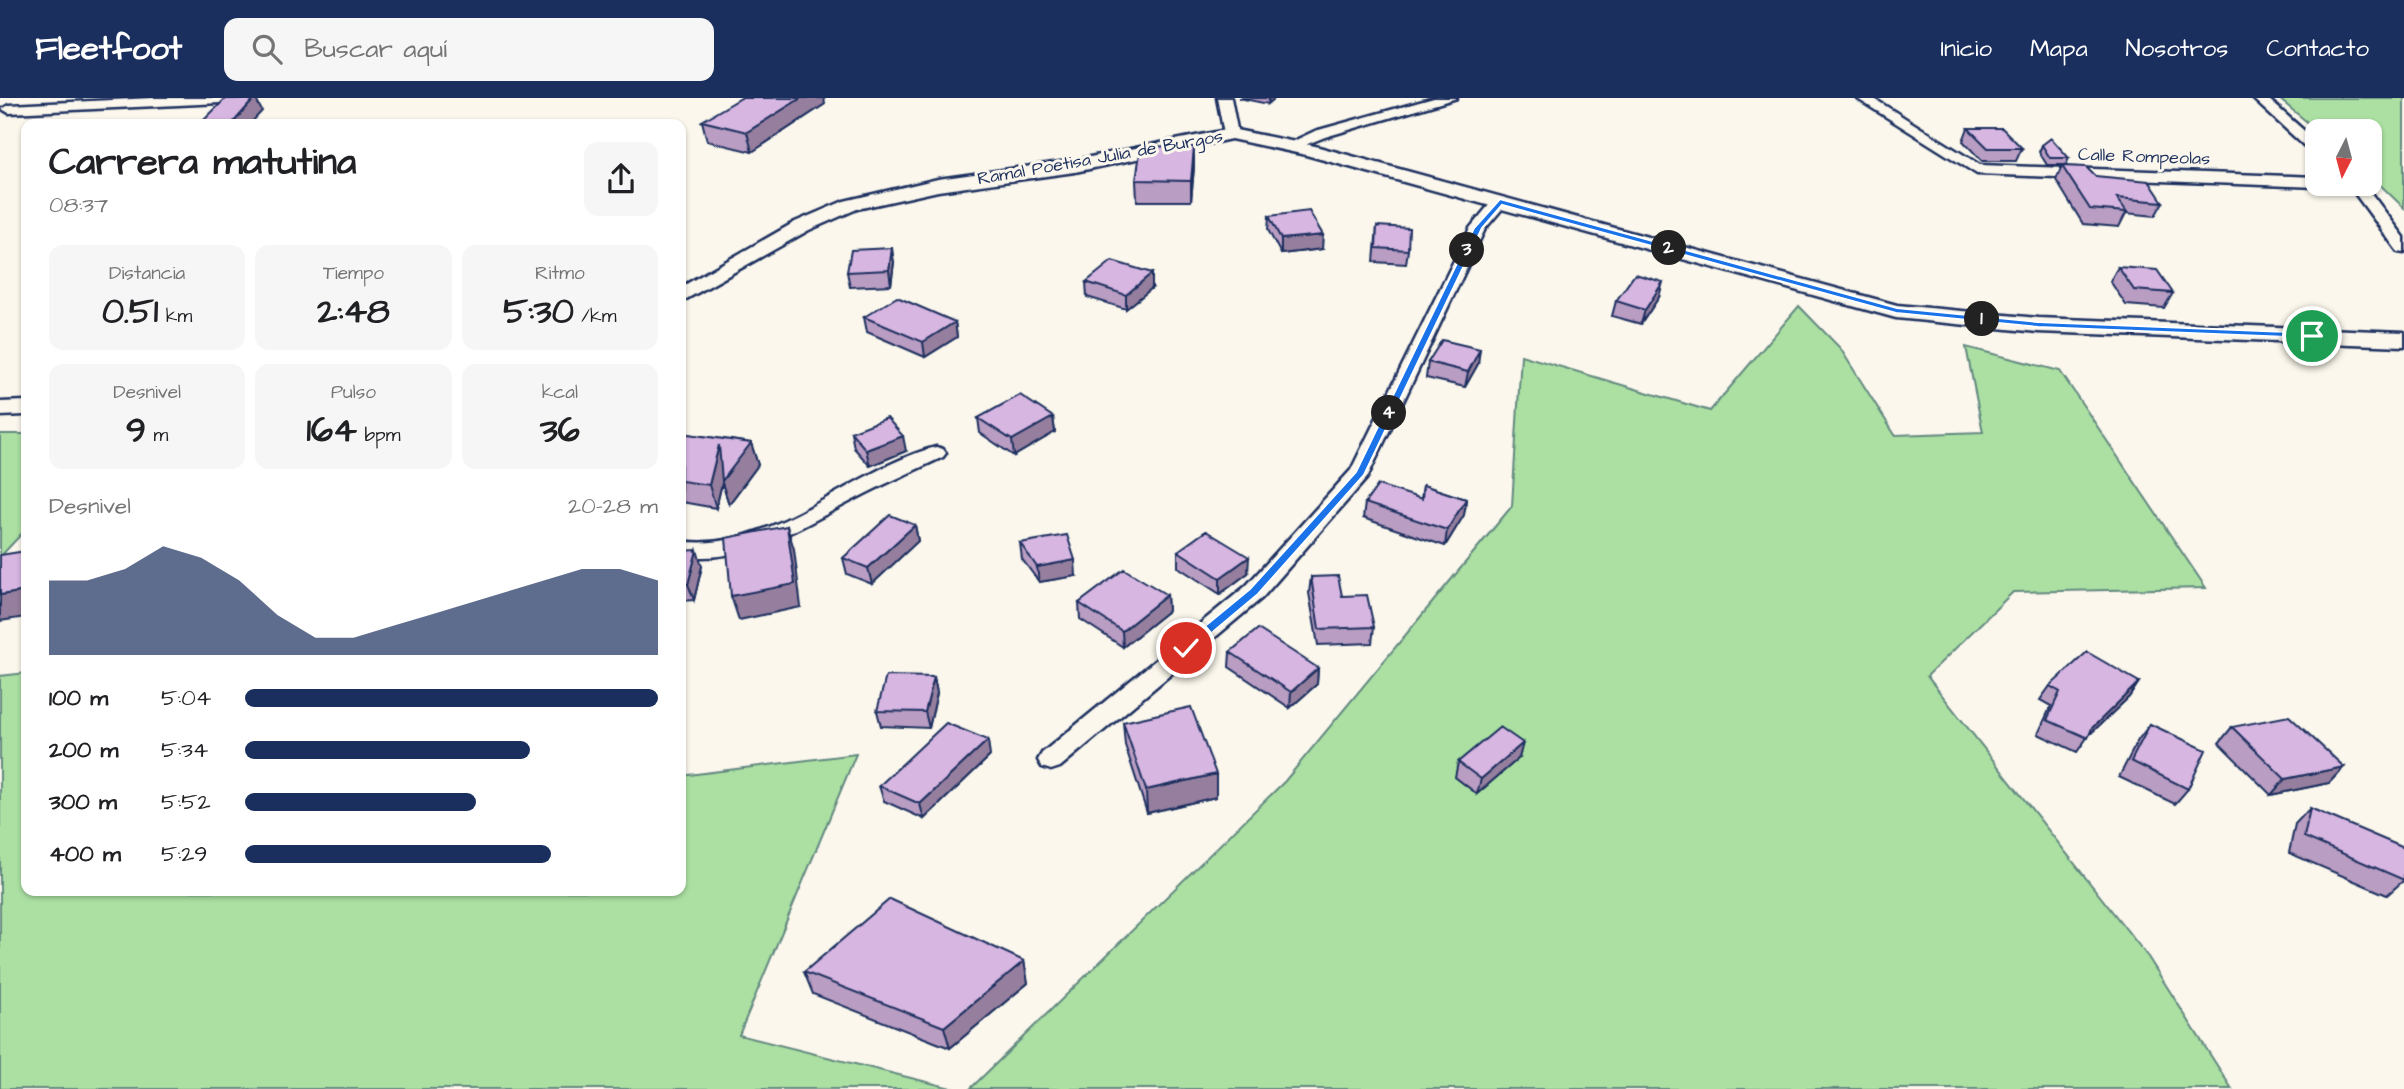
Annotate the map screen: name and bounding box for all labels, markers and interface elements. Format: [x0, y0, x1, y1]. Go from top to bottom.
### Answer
search box [224, 18, 714, 81]
text: Fleetfoot [35, 26, 182, 72]
icon: search [248, 30, 286, 68]
text: Buscar aquí [304, 31, 447, 67]
text: Inicio [1940, 32, 1992, 66]
text: Mapa [2030, 32, 2088, 66]
text: Nosotros [2126, 32, 2228, 66]
text: Contacto [2266, 32, 2369, 66]
north arrow [2305, 119, 2382, 196]
map controls [2305, 119, 2382, 196]
street label: Ramal Poetisa Julia de Burgos [975, 124, 1225, 192]
text: Carrera matutina [49, 137, 356, 189]
button: share [584, 142, 658, 216]
street label: Calle Rompeolas [2077, 142, 2211, 171]
text: 08:37 [49, 189, 108, 221]
pin: 2 [1652, 230, 1686, 266]
pin: 3 [1450, 232, 1484, 268]
text: 2 [1663, 234, 1674, 261]
text: 3 [1462, 236, 1471, 263]
text: Distancia [109, 260, 185, 287]
text: Tiempo [323, 260, 384, 287]
text: Ritmo [535, 260, 585, 287]
text: 0.51 [102, 287, 158, 336]
text: 2:48 [317, 287, 390, 336]
text: 5:30 [503, 287, 574, 336]
pin: 1 [1965, 302, 2000, 336]
text: km [158, 303, 192, 330]
text: /km [574, 303, 616, 330]
text: 1 [1980, 305, 1983, 332]
pin [2282, 306, 2342, 366]
icon: arrive [2293, 317, 2331, 355]
text: Desnivel [113, 379, 181, 406]
text: Pulso [331, 379, 376, 406]
text: kcal [542, 379, 578, 406]
pin: 4 [1372, 396, 1406, 430]
text: 4 [1382, 399, 1395, 426]
text: 9 [126, 406, 146, 455]
text: 164 [307, 406, 357, 455]
text: 36 [540, 406, 580, 455]
text: m [146, 422, 168, 449]
text: bpm [357, 422, 400, 449]
text: Desnivel [49, 490, 131, 522]
text: 20–28 m [568, 490, 658, 522]
pin [1156, 618, 1216, 678]
icon: check [1167, 629, 1205, 667]
text: 100 m [49, 682, 108, 714]
text: 5:04 [161, 682, 211, 714]
text: 200 m [49, 734, 118, 766]
text: 5:34 [161, 734, 208, 766]
text: 300 m [49, 786, 117, 818]
text: 5:52 [161, 786, 211, 818]
text: 400 m [49, 838, 121, 870]
text: 5:29 [161, 838, 207, 870]

